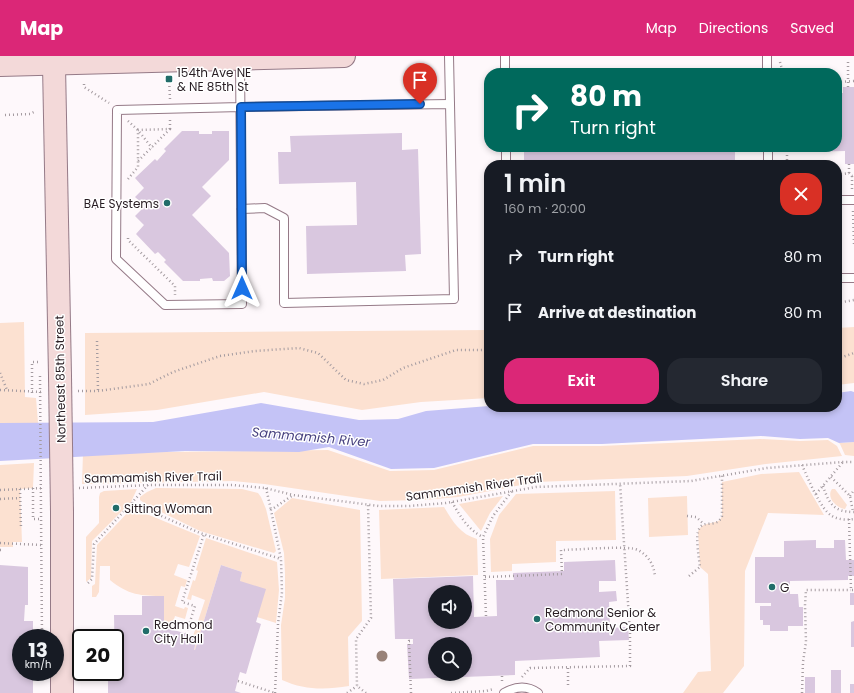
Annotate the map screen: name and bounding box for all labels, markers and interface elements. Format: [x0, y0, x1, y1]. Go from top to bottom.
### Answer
text: Map [20, 15, 63, 42]
text: Map [646, 18, 677, 38]
text: Directions [699, 18, 768, 38]
text: Saved [790, 18, 834, 38]
pin [403, 63, 437, 104]
place label: 154th Ave NE & NE 85th St [177, 64, 251, 95]
icon: arrive [409, 69, 431, 91]
marker: 154th Ave NE & NE 85th St [164, 74, 174, 84]
text: 80 m [570, 77, 642, 116]
icon: right [504, 84, 556, 136]
text: Turn right [570, 115, 656, 140]
text: 1 min [504, 167, 566, 200]
button: close [780, 173, 822, 215]
place label: BAE Systems [84, 195, 159, 212]
marker: BAE Systems [162, 198, 172, 208]
text: 160 m · 20:00 [504, 199, 586, 218]
icon: right [504, 245, 526, 267]
text: Turn right [538, 246, 614, 267]
text: 80 m [784, 246, 822, 267]
position arrow [221, 267, 263, 309]
icon: arrive [504, 301, 526, 323]
text: Arrive at destination [538, 302, 696, 323]
text: 80 m [784, 302, 822, 323]
street label: Northeast 85th Street [50, 315, 70, 443]
button: Exit [504, 358, 659, 404]
button: Share [667, 358, 822, 404]
water label: Sammamish River [251, 422, 372, 452]
street label: Sammamish River Trail [84, 467, 222, 487]
street label: Sammamish River Trail [405, 469, 543, 505]
place label: Sitting Woman [124, 500, 212, 517]
marker: Sitting Woman [111, 503, 121, 513]
place label: G [780, 579, 789, 596]
marker: G [767, 582, 777, 592]
map controls [428, 585, 472, 681]
button: sound [428, 585, 472, 629]
place label: Redmond Senior & Community Center [545, 604, 660, 635]
marker: Redmond Senior & Community Center [532, 614, 542, 624]
place label: Redmond City Hall [154, 616, 213, 647]
marker: Redmond City Hall [141, 626, 151, 636]
speed limit sign: 20 [72, 629, 124, 681]
text: 13 [28, 636, 48, 664]
button: search [428, 637, 472, 681]
text: km/h [25, 657, 51, 672]

